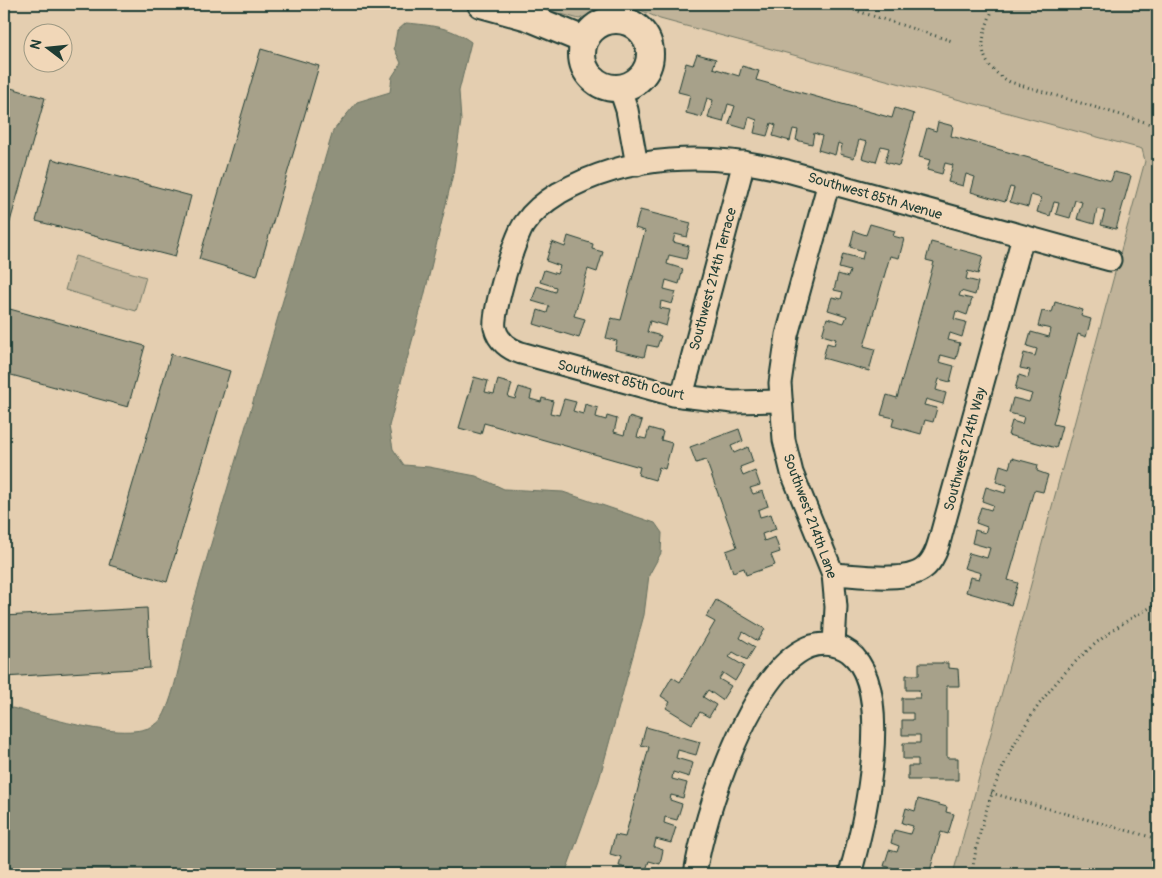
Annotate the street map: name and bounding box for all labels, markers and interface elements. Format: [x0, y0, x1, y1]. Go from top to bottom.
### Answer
north arrow [22, 22, 72, 72]
text: N [27, 38, 45, 51]
street label: Southwest 85th Avenue [806, 169, 944, 223]
street label: Southwest 214th Terrace [686, 206, 740, 352]
street label: Southwest 85th Court [556, 356, 686, 404]
street label: Southwest 214th Way [940, 385, 990, 513]
street label: Southwest 214th Lane [779, 451, 841, 581]

